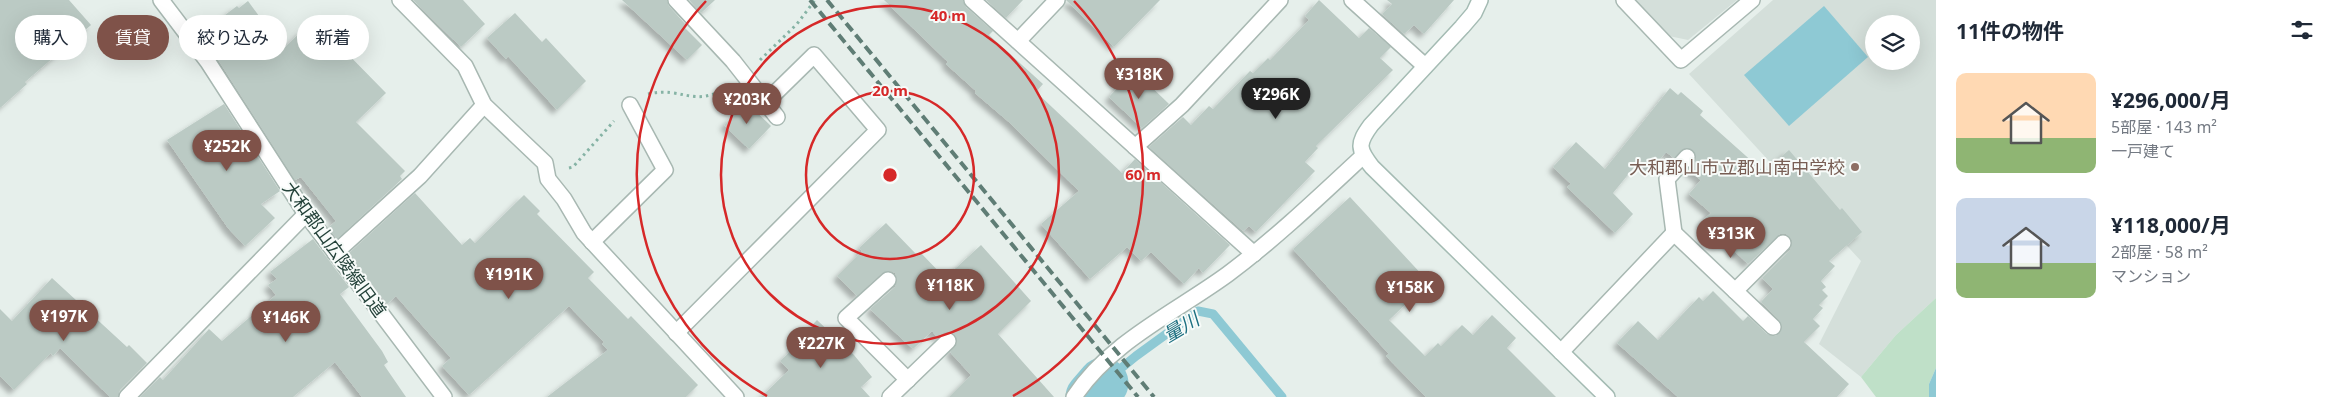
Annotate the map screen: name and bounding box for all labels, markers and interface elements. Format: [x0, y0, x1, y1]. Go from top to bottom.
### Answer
text: 40 m [930, 5, 966, 25]
chip: 購入 [15, 15, 87, 60]
chip: 賃貸 [97, 15, 169, 60]
chip: 絞り込み [179, 15, 287, 60]
chip: 新着 [297, 15, 369, 60]
map controls [1865, 15, 1920, 70]
button: layers [1865, 15, 1920, 70]
icon: filters [2288, 16, 2316, 44]
text: 11件の物件 [1956, 17, 2064, 45]
pin: ¥318K [1104, 58, 1174, 100]
text: ¥318K [1115, 63, 1163, 85]
pin: ¥296K [1241, 78, 1311, 120]
text: 20 m [872, 80, 908, 100]
pin: ¥203K [712, 82, 782, 125]
text: ¥296K [1252, 83, 1300, 105]
text: ¥296,000/月 [2111, 86, 2231, 114]
text: ¥203K [723, 88, 771, 110]
icon: home [1996, 93, 2056, 153]
text: 5部屋 · 143 m² [2111, 116, 2217, 138]
pin: ¥252K [192, 130, 262, 172]
text: ¥252K [203, 135, 251, 157]
text: 一戸建て [2111, 140, 2175, 162]
place label: 大和郡山市立郡山南中学校 [1629, 155, 1845, 179]
marker: 大和郡山市立郡山南中学校 [1849, 161, 1861, 173]
text: 60 m [1125, 164, 1161, 184]
centre of rings [881, 166, 899, 184]
street label: 大和郡山広陵線旧道 [278, 176, 392, 322]
text: ¥118,000/月 [2111, 211, 2231, 239]
pin: ¥313K [1696, 216, 1766, 259]
icon: home [1996, 218, 2056, 278]
text: ¥313K [1707, 222, 1755, 244]
text: 2部屋 · 58 m² [2111, 241, 2208, 263]
pin: ¥191K [474, 258, 544, 300]
text: ¥191K [485, 263, 533, 285]
text: マンション [2111, 265, 2191, 287]
pin: ¥118K [915, 268, 985, 311]
pin: ¥158K [1375, 270, 1445, 313]
text: ¥118K [926, 274, 974, 296]
text: ¥158K [1386, 276, 1434, 298]
pin: ¥197K [29, 300, 99, 342]
pin: ¥146K [251, 300, 321, 343]
text: ¥197K [40, 305, 88, 327]
water label: 量川 [1158, 305, 1206, 348]
text: ¥146K [262, 306, 310, 328]
pin: ¥227K [786, 326, 856, 369]
text: ¥227K [797, 332, 845, 354]

